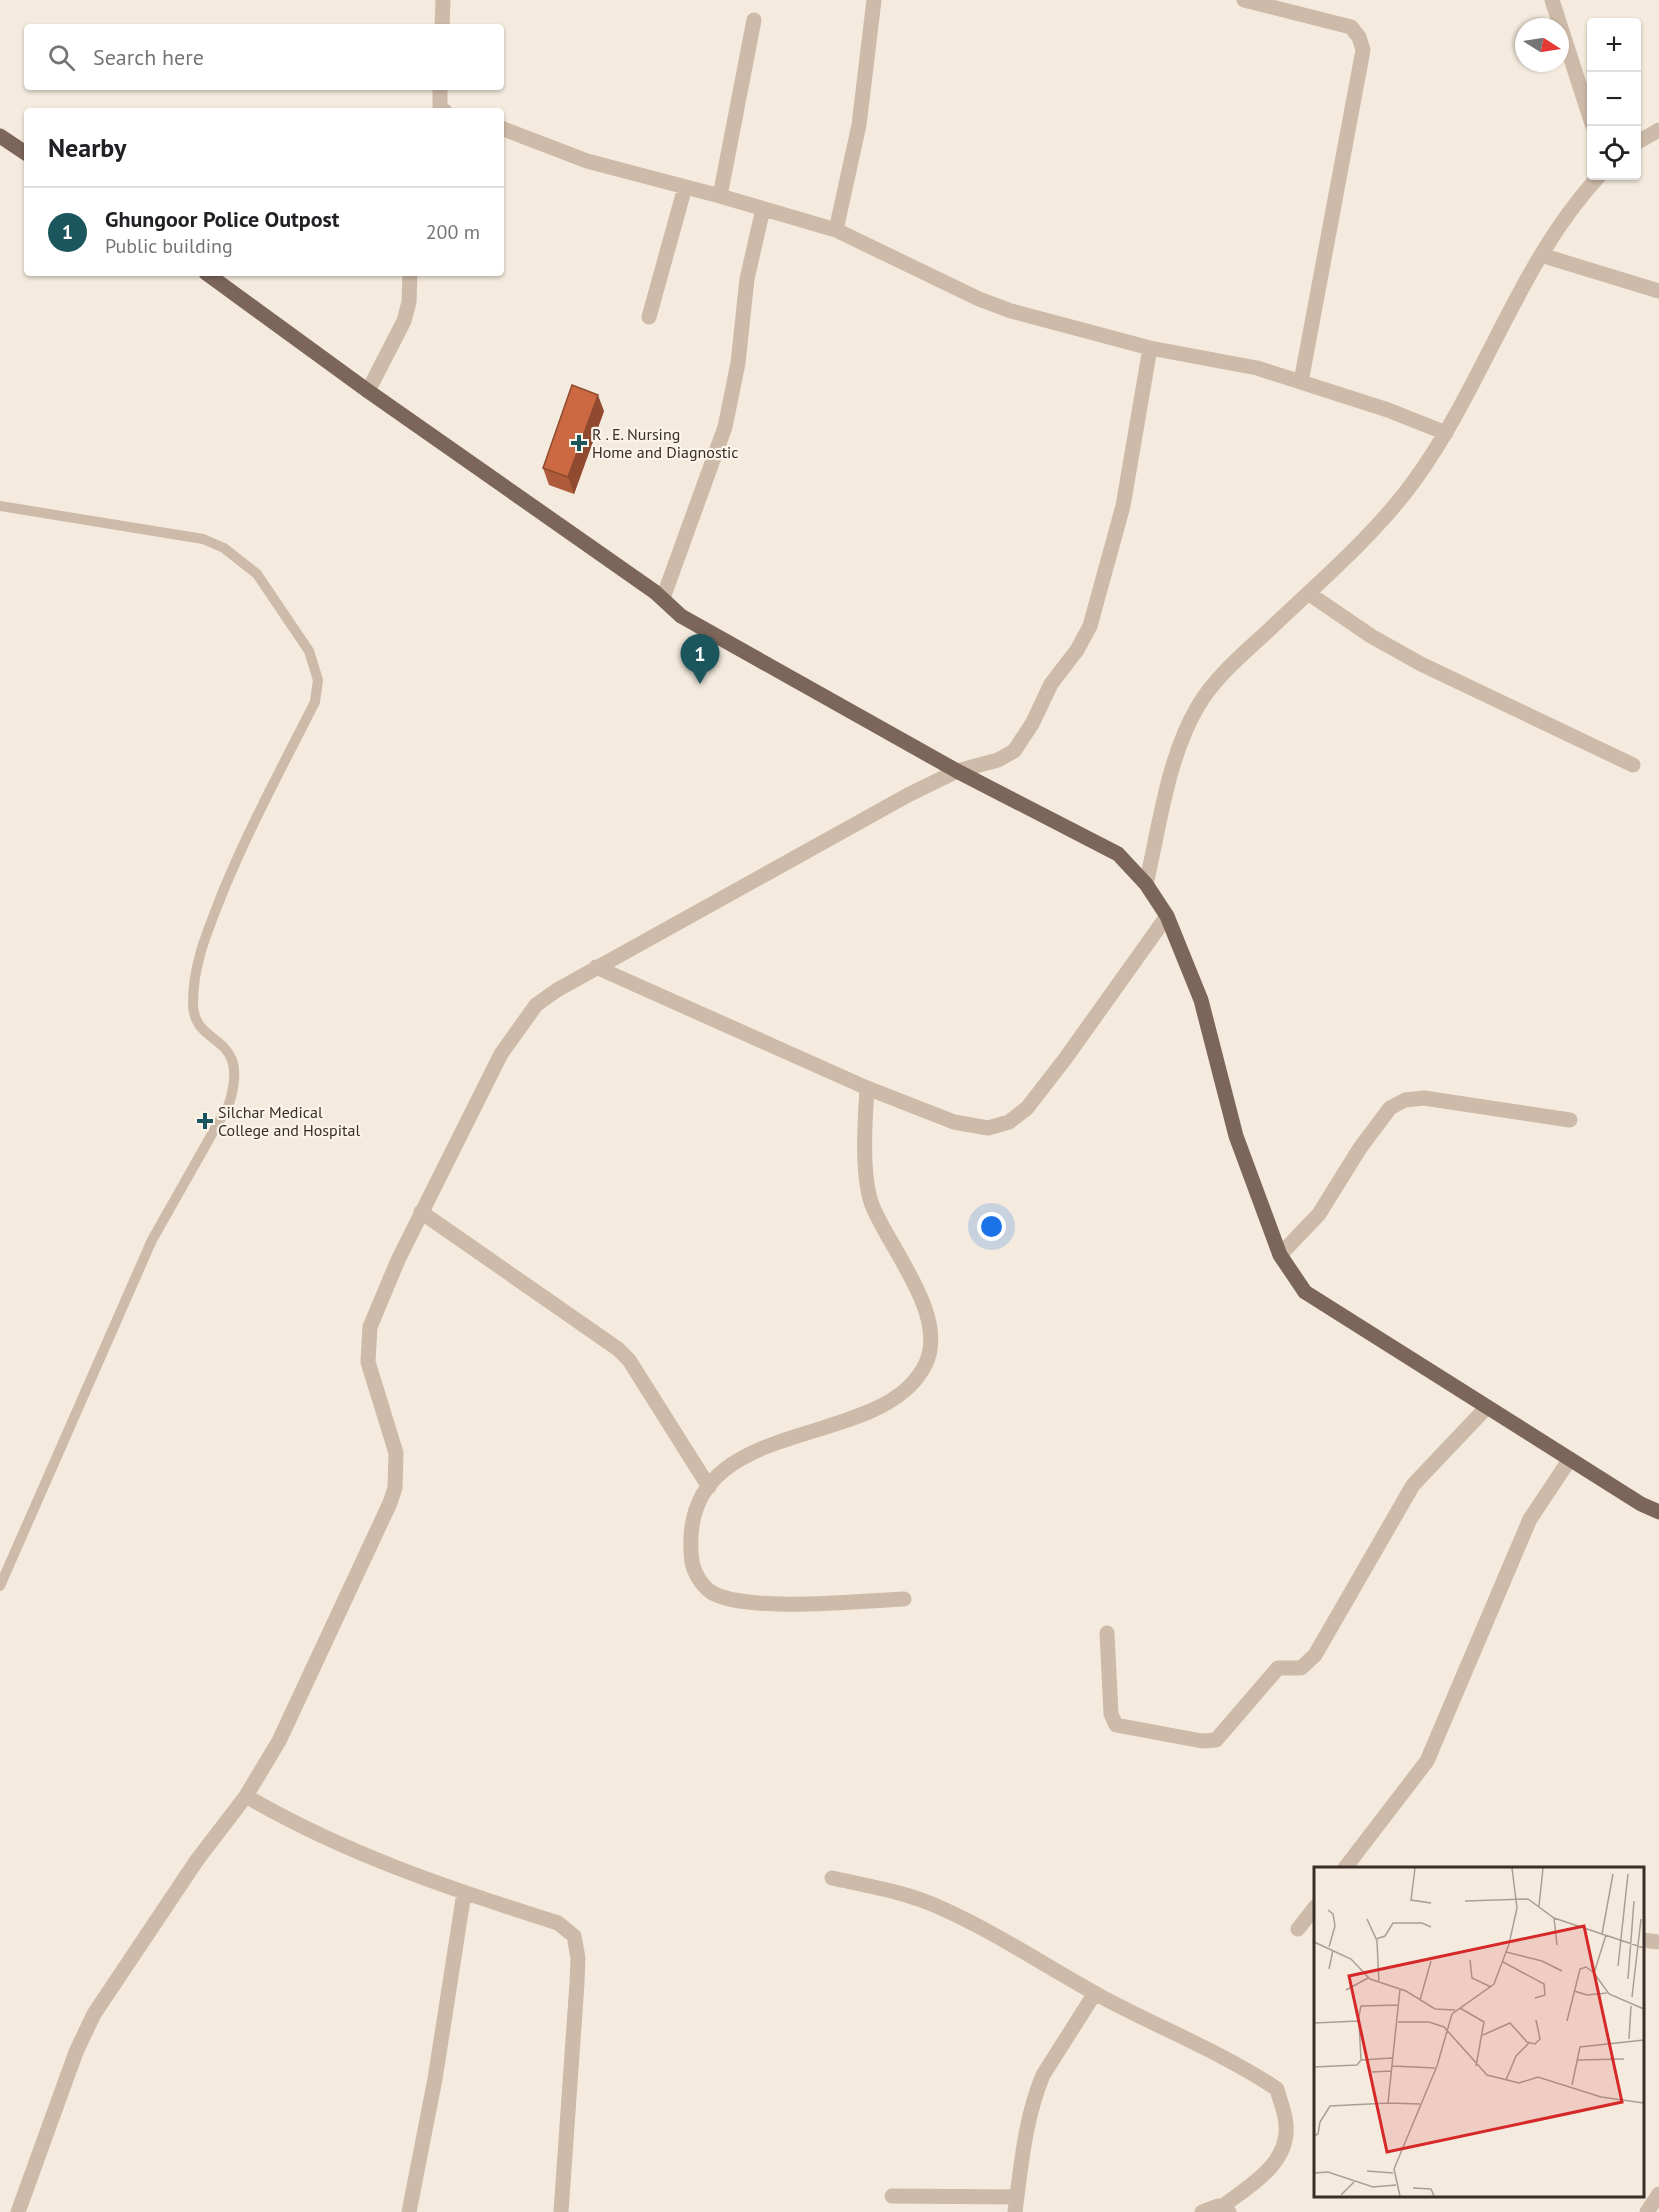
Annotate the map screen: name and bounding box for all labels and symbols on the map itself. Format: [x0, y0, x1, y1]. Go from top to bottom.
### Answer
north arrow [1515, 18, 1569, 72]
place label: R . E. Nursing Home and Diagnostic [592, 424, 739, 462]
marker: R . E. Nursing Home and Diagnostic [570, 434, 588, 452]
pin: 1 [680, 634, 720, 684]
place label: Silchar Medical College and Hospital [218, 1102, 360, 1140]
marker: Silchar Medical College and Hospital [196, 1112, 214, 1130]
your location [977, 1212, 1006, 1241]
inset map [1314, 1867, 1644, 2197]

